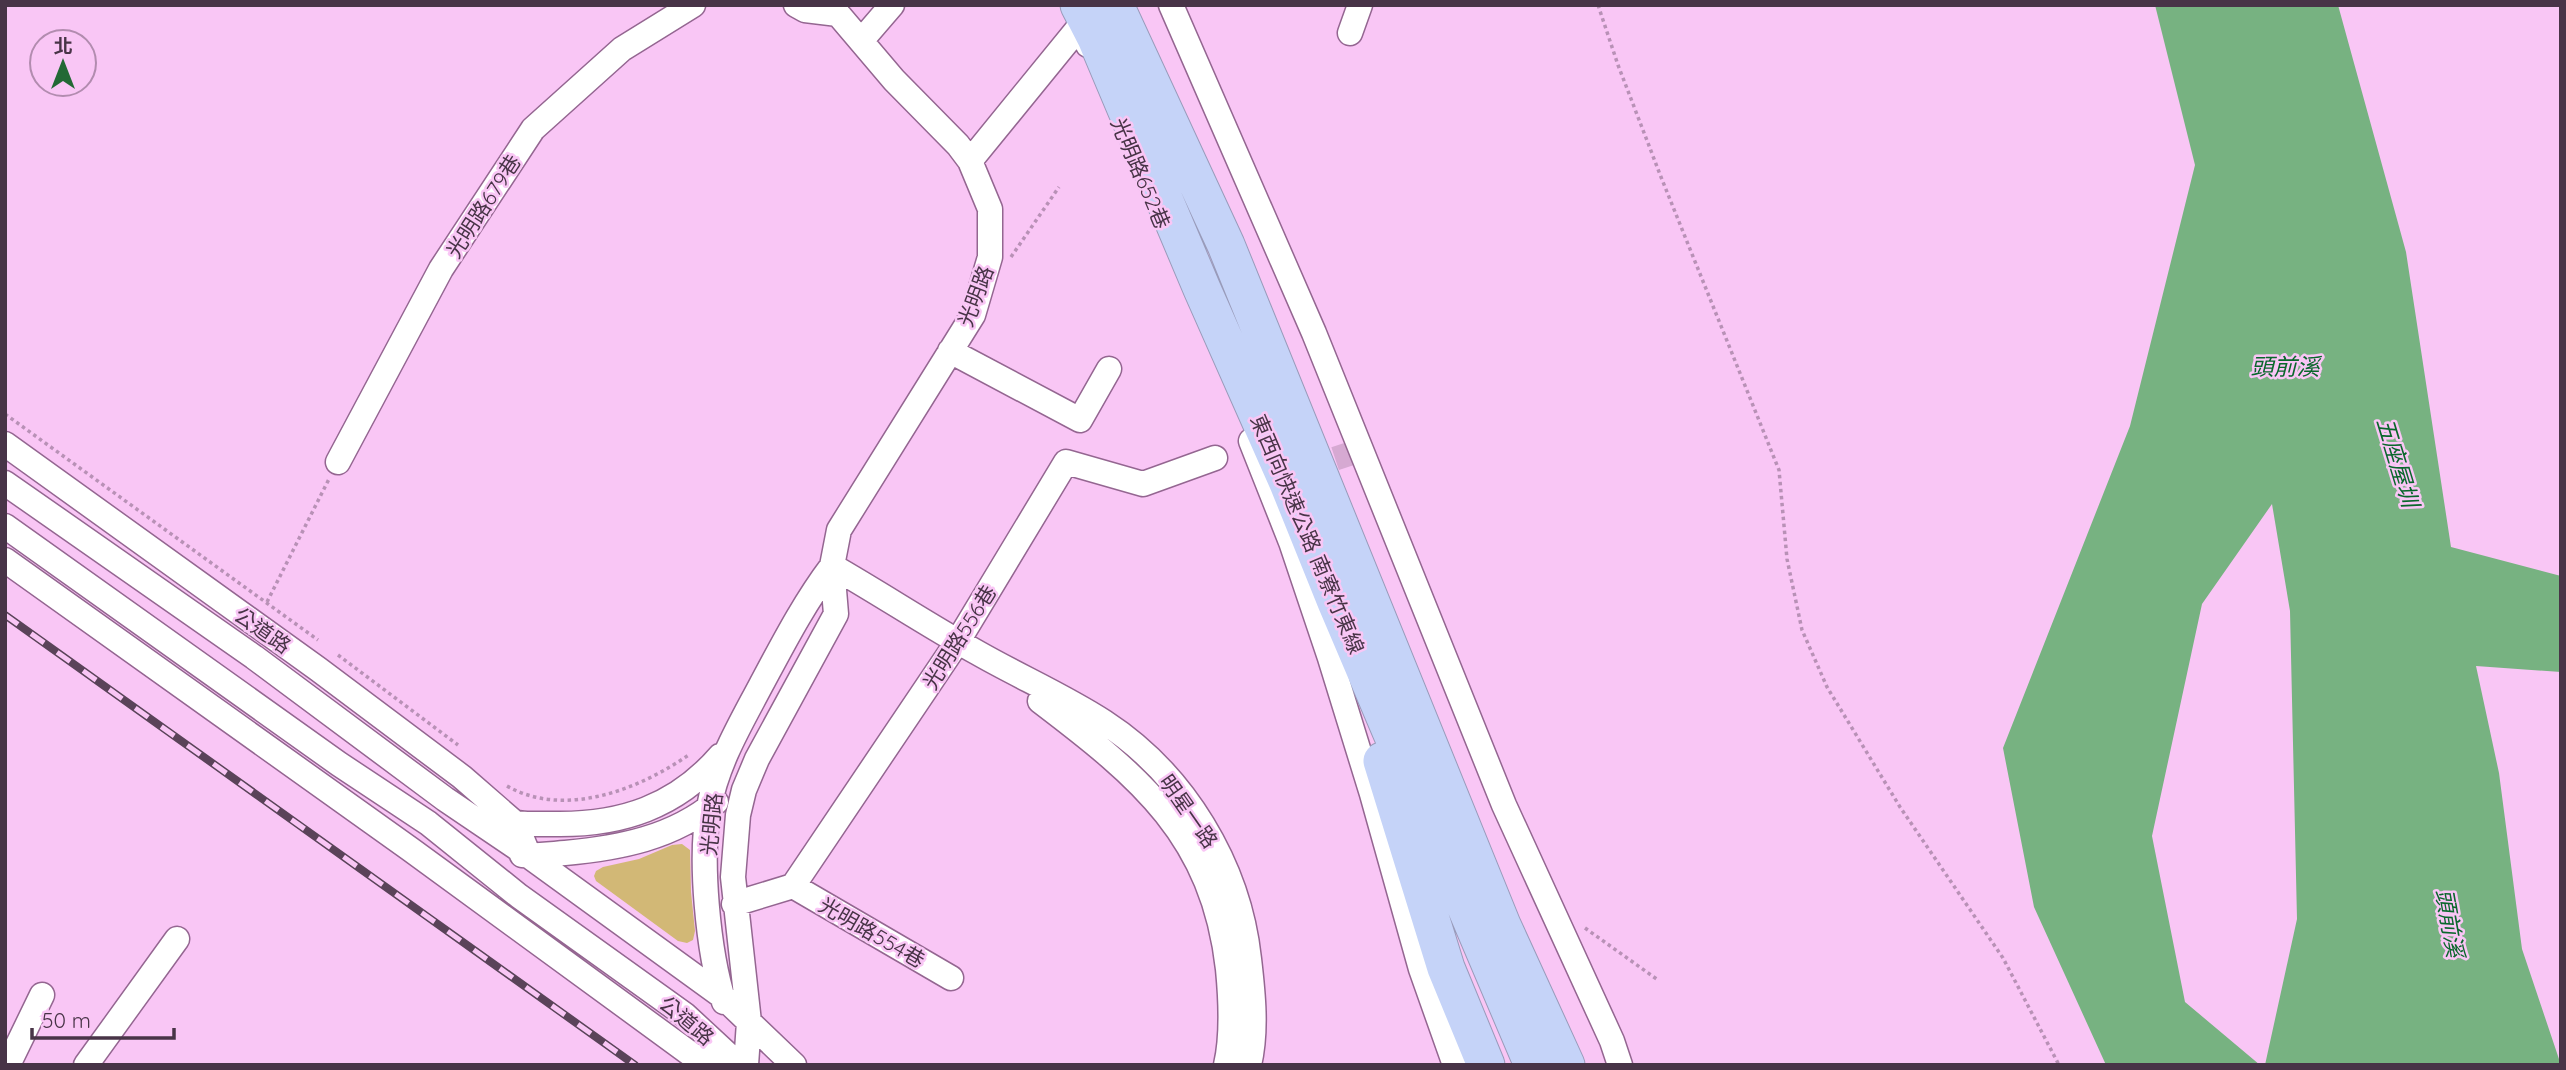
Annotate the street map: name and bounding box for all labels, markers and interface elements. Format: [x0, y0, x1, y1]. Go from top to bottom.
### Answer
north arrow [28, 28, 98, 98]
text: 北 [53, 34, 73, 58]
street label: 光明路652巷 [1106, 113, 1176, 233]
street label: 光明路679巷 [440, 150, 526, 262]
street label: 光明路 [952, 262, 998, 330]
water label: 頭前溪 [2251, 352, 2323, 381]
street label: 東西向快速公路 南寮竹東線 [1246, 410, 1370, 658]
water label: 五座屋圳 [2371, 414, 2426, 513]
street label: 光明路556巷 [917, 580, 1001, 694]
street label: 公道路 [230, 601, 296, 659]
street label: 明星一路 [1154, 769, 1224, 853]
street label: 光明路 [695, 791, 727, 857]
water label: 頭前溪 [2430, 887, 2471, 962]
street label: 光明路554巷 [814, 891, 930, 973]
street label: 公道路 [655, 990, 719, 1050]
scale bar [32, 996, 173, 1040]
text: 50 m [42, 1007, 91, 1033]

